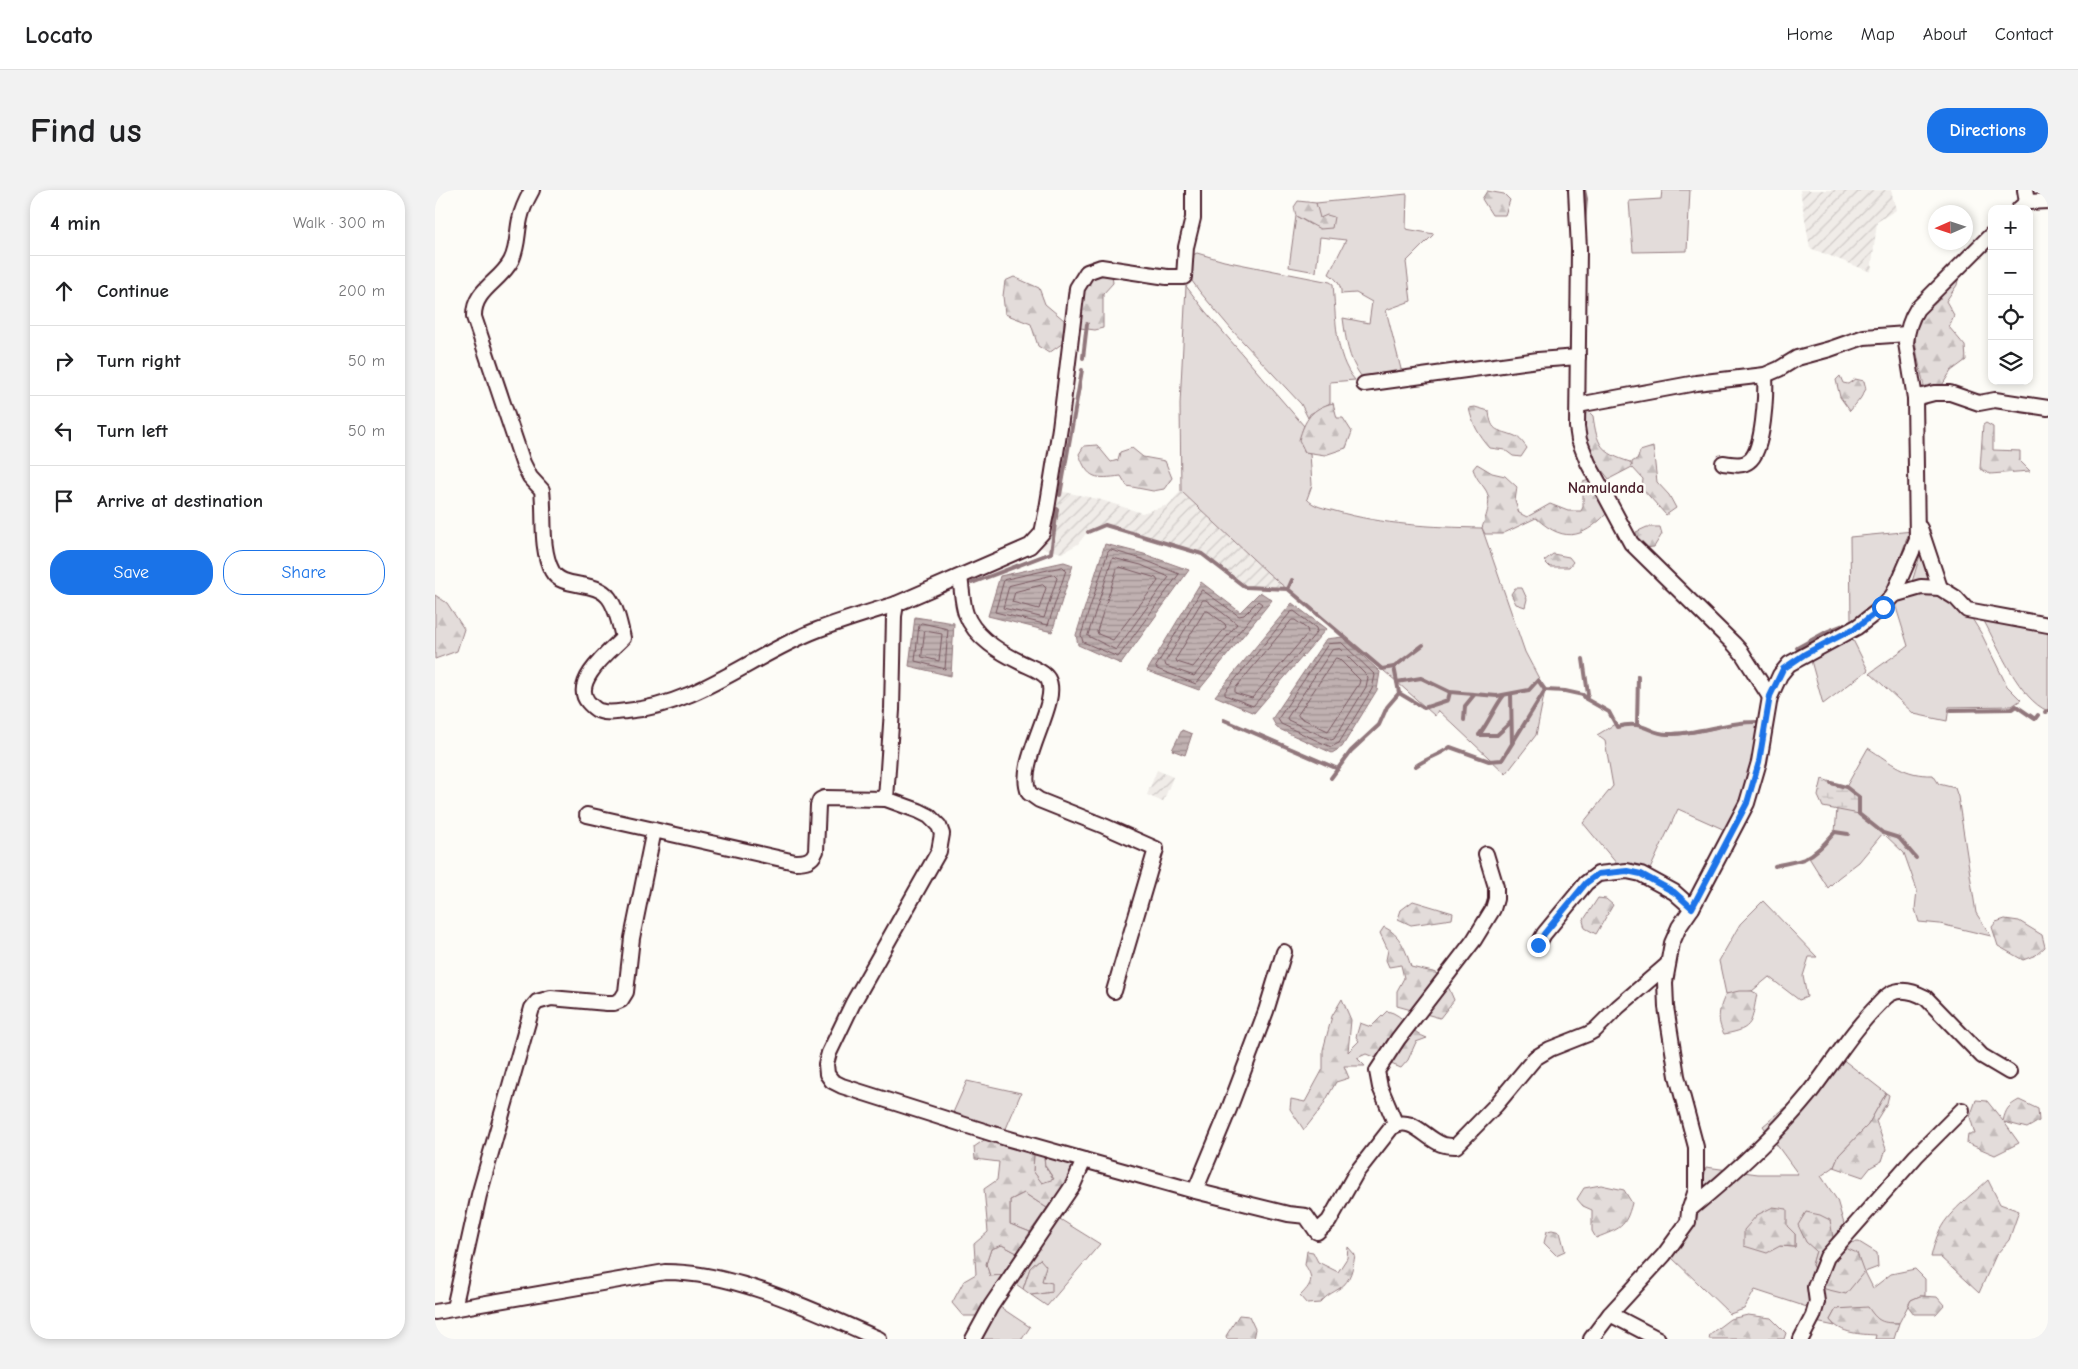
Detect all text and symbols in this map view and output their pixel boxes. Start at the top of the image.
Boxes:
text: Locato [25,21,93,49]
text: Home [1786,24,1833,45]
text: Map [1861,24,1895,45]
text: About [1923,24,1967,45]
text: Contact [1995,24,2053,45]
button: Directions [1927,108,2048,153]
text: Find us [30,110,142,151]
north arrow [1928,205,1973,250]
map controls [1988,205,2033,385]
button: + [1988,205,2033,250]
text: 4 min [50,211,101,235]
text: Walk · 300 m [293,214,385,232]
button: − [1988,250,2033,295]
icon: ahead [50,277,78,305]
text: Continue [97,280,169,302]
text: 200 m [339,282,385,300]
button: locate [1988,295,2033,340]
button: layers [1988,340,2033,385]
icon: right [50,347,78,375]
text: Turn right [97,350,181,372]
text: 50 m [348,352,385,370]
icon: left [50,417,78,445]
text: Turn left [97,420,168,442]
text: 50 m [348,422,385,440]
district label: Namulanda [1568,479,1644,497]
icon: arrive [50,487,78,515]
text: Arrive at destination [97,490,263,512]
button: Save [50,550,213,595]
button: Share [223,550,385,595]
route start [1872,596,1895,619]
route end [1527,934,1550,957]

